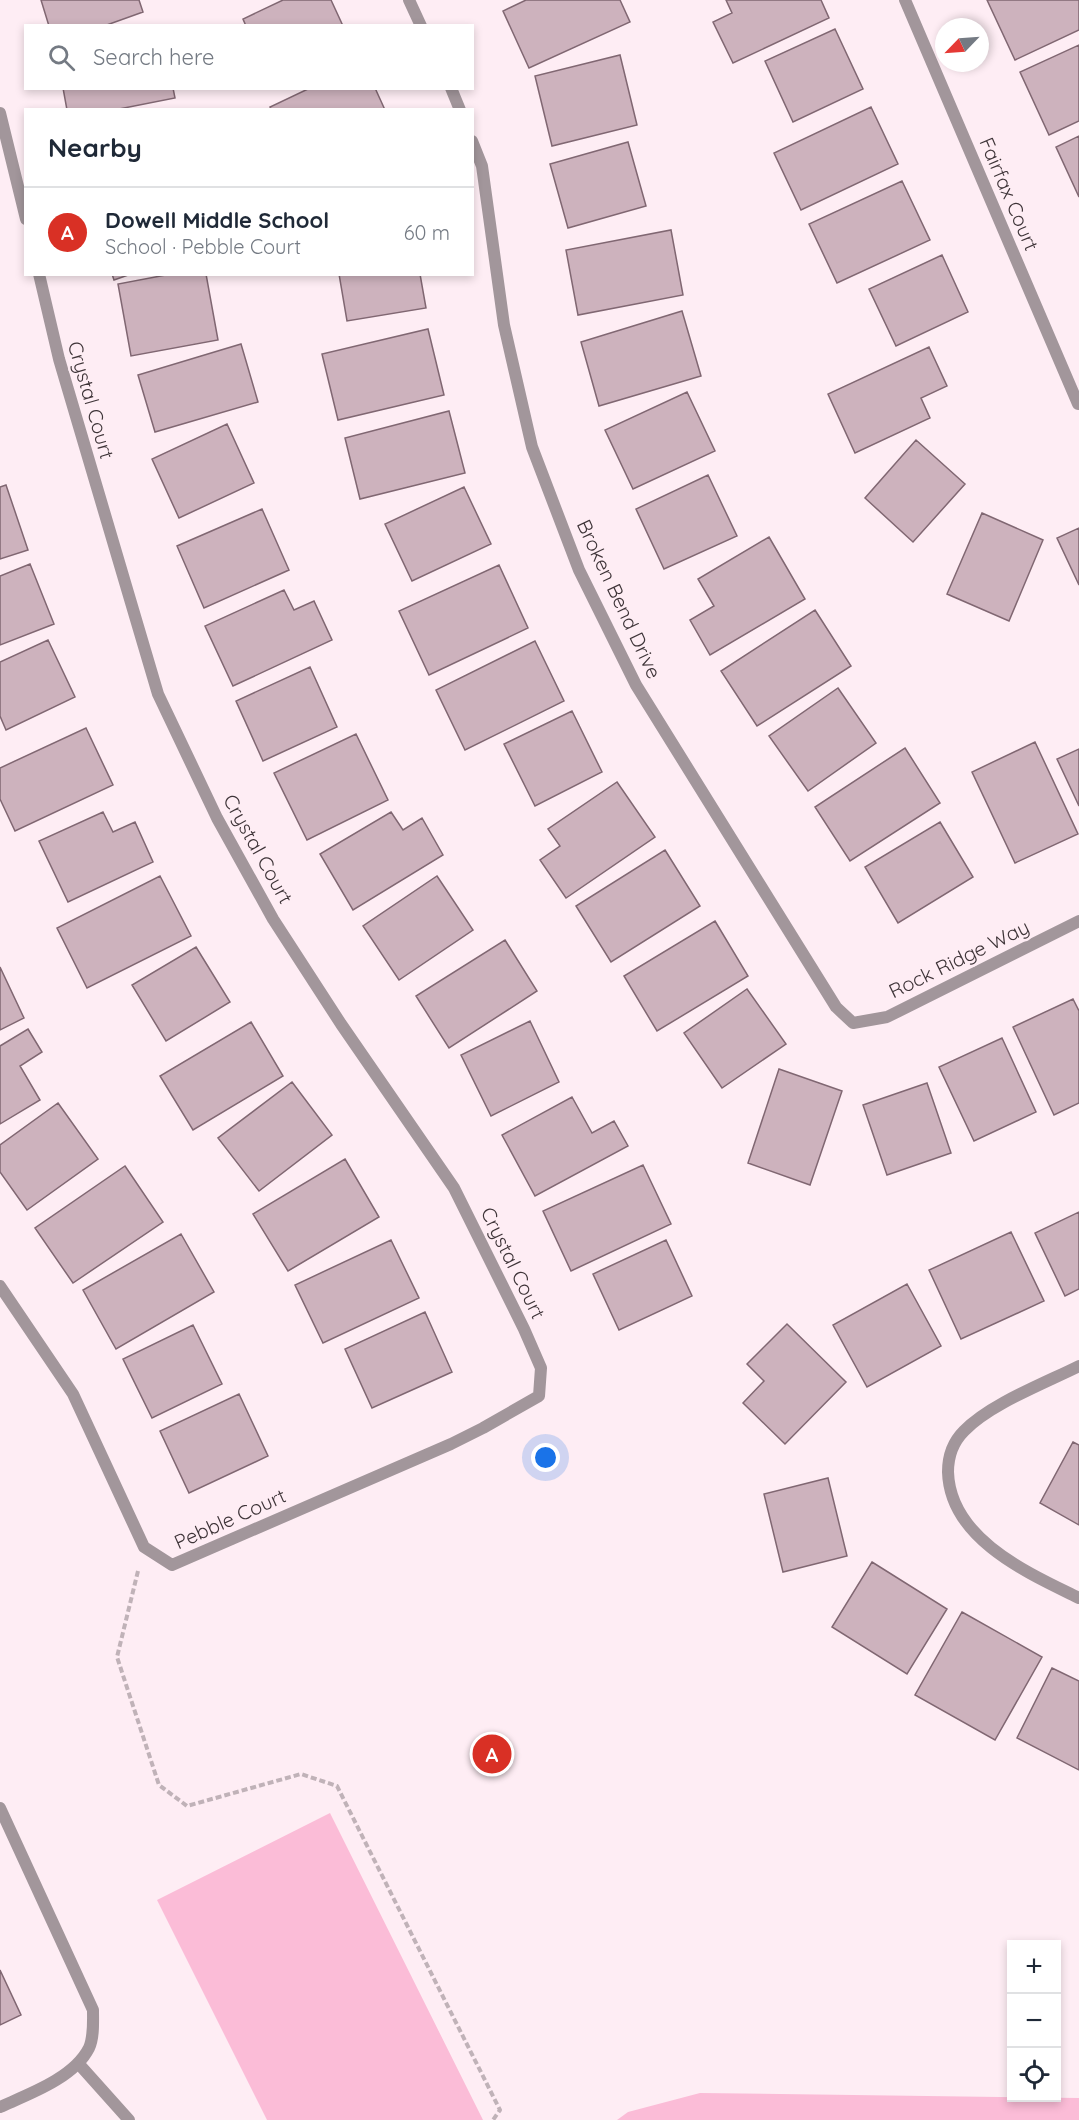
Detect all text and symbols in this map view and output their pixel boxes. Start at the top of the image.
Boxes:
north arrow [935,18,989,72]
search box [24,24,474,90]
icon: search [45,41,78,74]
text: Search here [93,43,214,71]
text: Nearby [48,131,142,164]
street label: Fairfax Court [974,133,1045,254]
text: Dowell Middle School [105,206,329,234]
text: A [61,220,74,245]
text: 60 m [404,220,450,245]
text: School · Pebble Court [105,234,301,259]
street label: Crystal Court [63,338,120,462]
street label: Broken Bend Drive [572,515,667,682]
street label: Crystal Court [218,790,299,908]
street label: Rock Ridge Way [884,914,1033,1003]
street label: Crystal Court [476,1203,551,1323]
your location [531,1443,560,1472]
street label: Pebble Court [170,1483,290,1554]
pin: A [472,1732,512,1776]
map controls [1007,1940,1061,2102]
button: + [1007,1940,1061,1994]
button: − [1007,1994,1061,2048]
button: locate [1007,2048,1061,2102]

